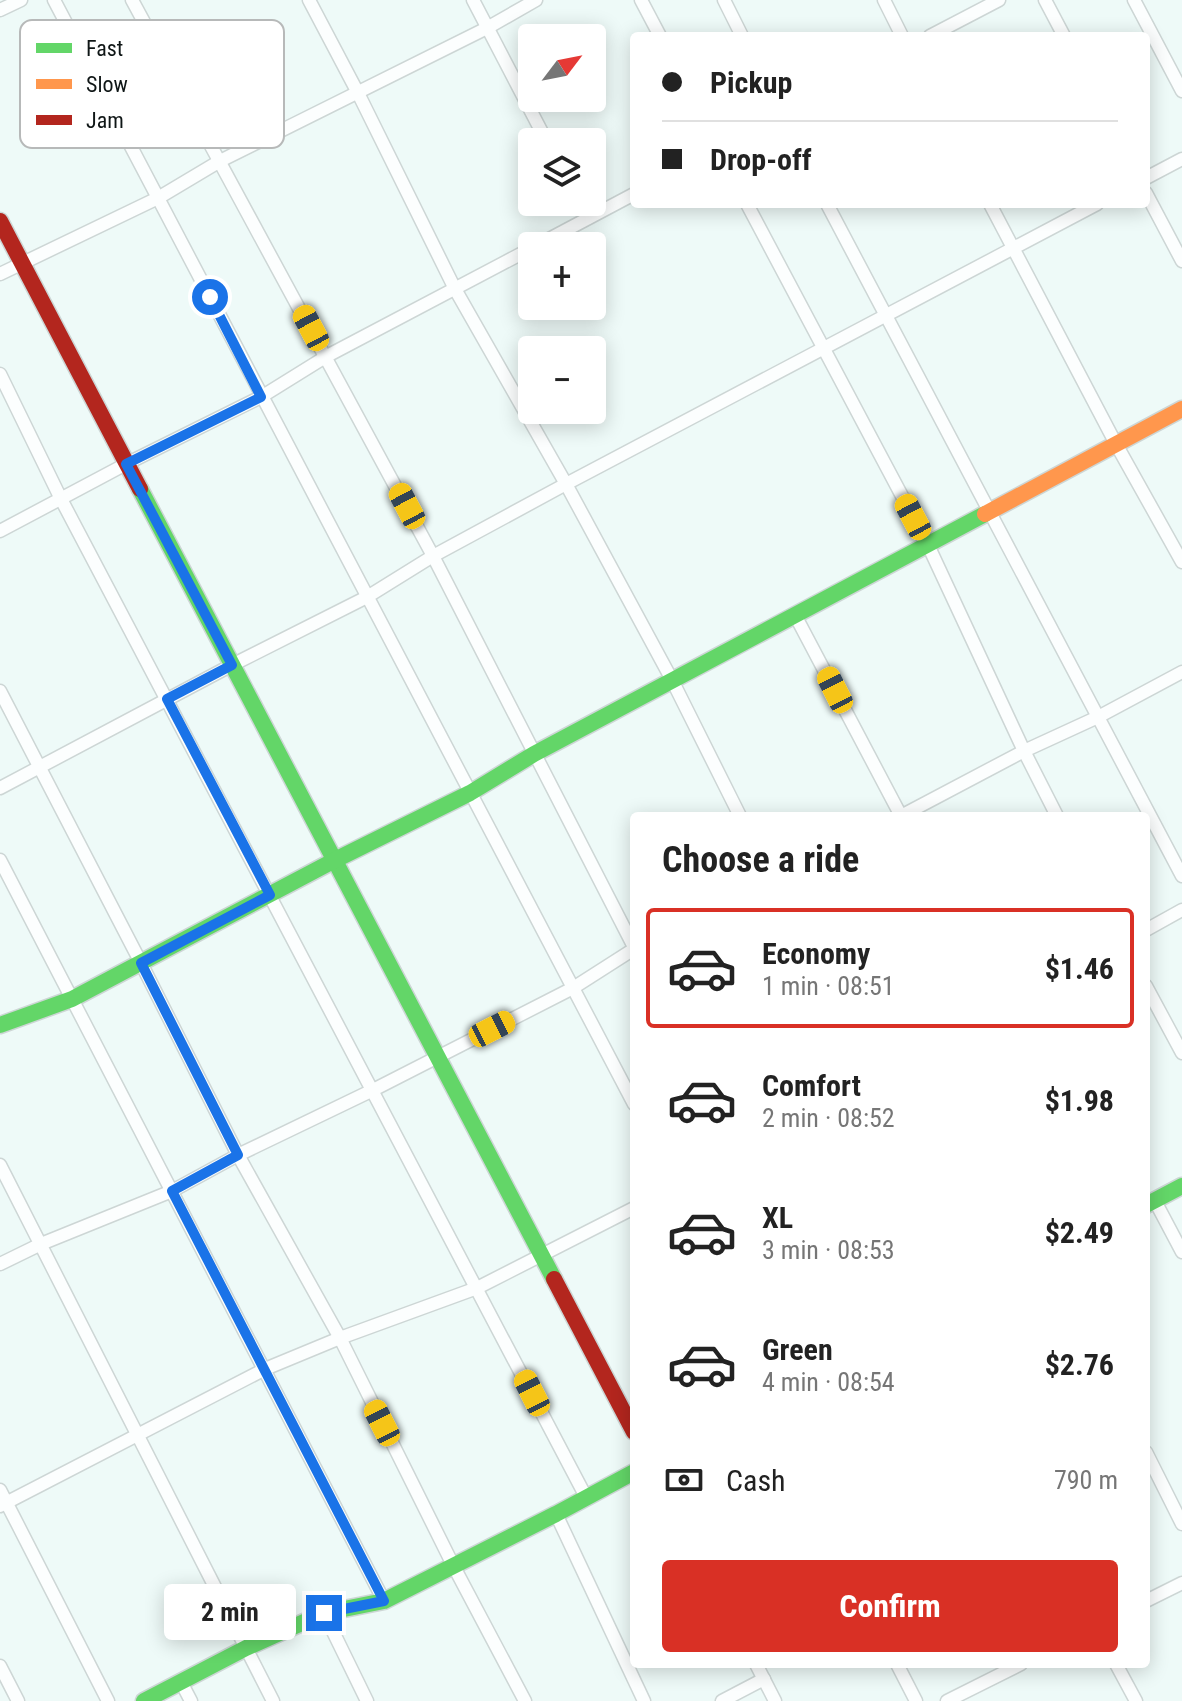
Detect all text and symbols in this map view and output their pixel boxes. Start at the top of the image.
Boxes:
legend [20,20,284,148]
north arrow [518,24,606,112]
map controls [518,24,606,424]
text: Fast [86,36,123,61]
text: Pickup [710,65,792,100]
text: Slow [86,72,128,97]
text: Jam [86,108,124,133]
button: layers [518,128,606,216]
text: Drop-off [710,142,812,177]
button: + [518,232,606,320]
route start [192,279,228,315]
car [289,301,333,355]
button: − [518,336,606,424]
car [385,479,429,533]
car [891,490,935,544]
car [813,663,857,717]
text: Choose a ride [662,839,859,881]
icon: car [666,932,738,1004]
text: Economy [762,936,870,971]
text: $1.46 [1045,951,1114,986]
text: 1 min · 08:51 [762,971,895,1001]
car [465,1007,519,1051]
icon: car [666,1064,738,1136]
text: Comfort [762,1068,861,1103]
text: $1.98 [1045,1083,1114,1118]
text: 2 min · 08:52 [762,1103,895,1133]
icon: car [666,1196,738,1268]
text: XL [762,1200,793,1235]
text: $2.49 [1045,1215,1114,1250]
text: 3 min · 08:53 [762,1235,895,1265]
icon: car [666,1328,738,1400]
text: Green [762,1332,833,1367]
text: $2.76 [1045,1347,1114,1382]
car [510,1366,554,1420]
text: 4 min · 08:54 [762,1367,895,1397]
car [360,1396,404,1450]
icon: cash [662,1458,706,1502]
text: Cash [726,1463,786,1498]
text: 790 m [1054,1465,1118,1495]
button: Confirm [662,1560,1118,1652]
callout: 2 min [164,1585,296,1641]
route end [306,1595,342,1631]
text: 2 min [201,1597,259,1627]

